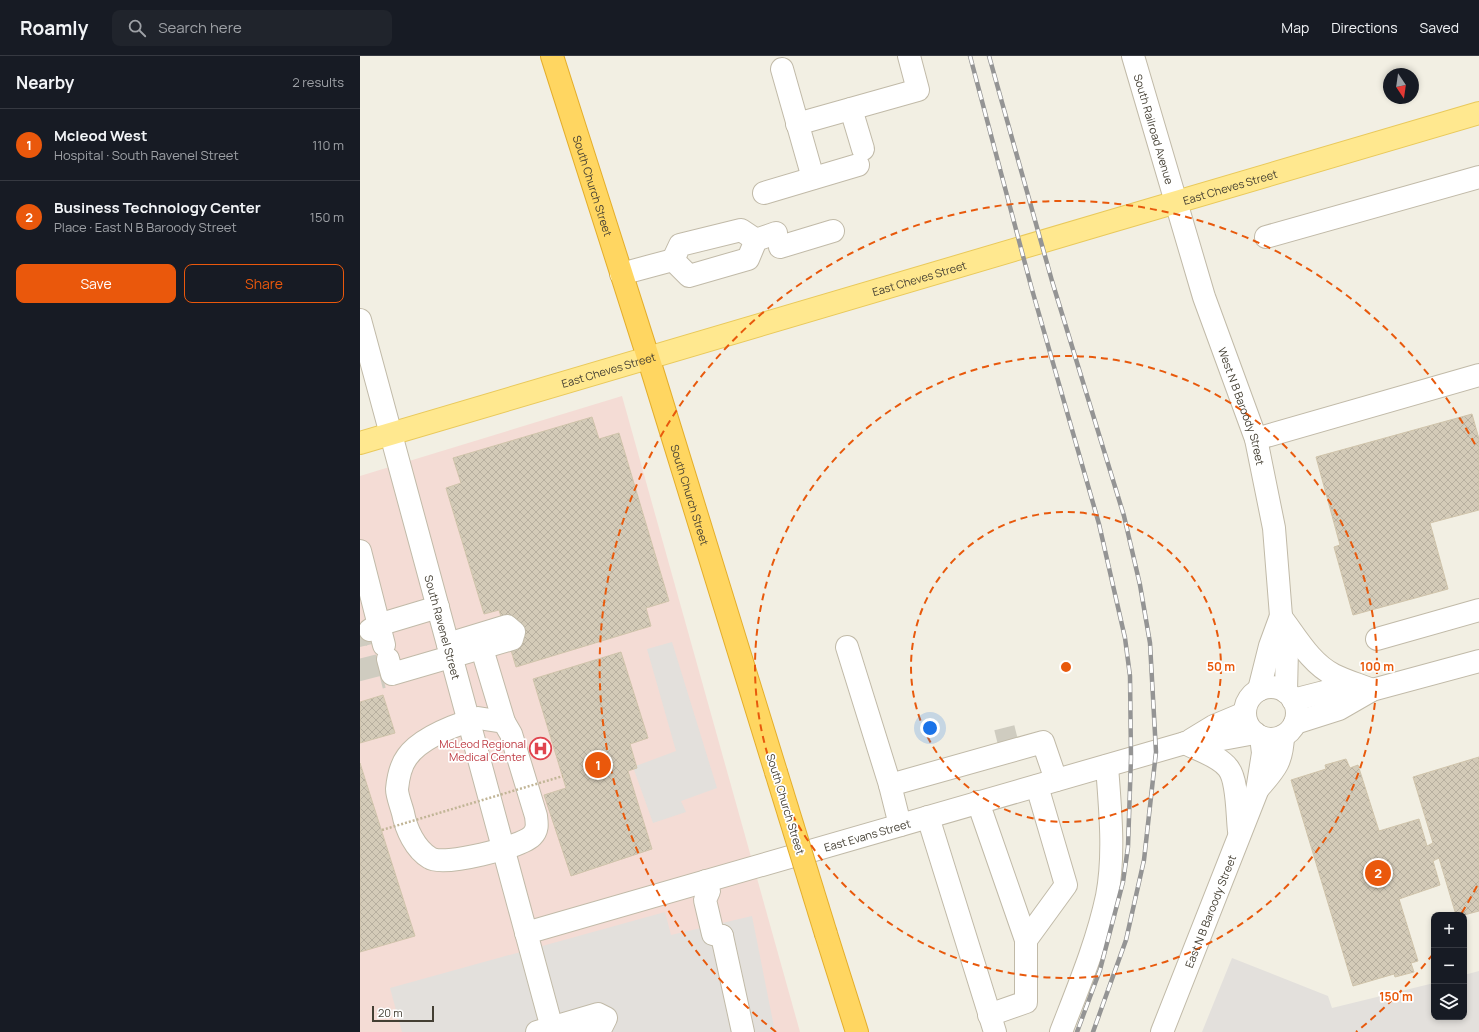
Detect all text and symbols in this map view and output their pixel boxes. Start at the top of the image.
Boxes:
search box [112,10,392,46]
text: Roamly [20,15,88,41]
icon: search [126,17,148,39]
text: Search here [158,17,242,38]
text: Map [1281,18,1309,37]
text: Directions [1331,18,1398,37]
text: Saved [1420,18,1459,37]
north arrow [1383,68,1419,104]
text: Nearby [16,71,74,94]
street label: South Railroad Avenue [1131,72,1178,186]
text: 2 results [292,73,344,91]
text: Mcleod West [54,125,147,146]
street label: South Church Street [570,133,616,238]
text: 1 [26,136,32,154]
text: 110 m [312,136,344,154]
text: Hospital · South Ravenel Street [54,146,239,164]
street label: East Cheves Street [1181,165,1279,207]
text: Business Technology Center [54,197,261,218]
text: 2 [25,208,33,226]
text: 150 m [310,208,344,226]
text: Place · East N B Baroody Street [54,218,237,236]
street label: East Cheves Street [870,257,968,299]
button: Save [16,264,176,303]
button: Share [184,264,344,303]
street label: West N B Baroody Street [1215,345,1269,466]
street label: East Cheves Street [559,348,657,390]
street label: South Church Street [668,442,713,547]
street label: South Ravenel Street [422,573,465,681]
text: 50 m [1207,658,1235,675]
text: 100 m [1360,658,1394,675]
centre of rings [1059,660,1073,674]
your location [920,718,940,738]
place label: McLeod Regional Medical Center [439,736,526,764]
hospital icon: McLeod Regional Medical Center [528,736,554,762]
pin: 1 [585,750,611,780]
street label: South Church Street [763,752,809,856]
street label: East Evans Street [822,815,912,854]
street label: East N B Baroody Street [1181,852,1239,970]
pin: 2 [1365,858,1391,888]
map controls [1431,912,1467,1020]
button: + [1431,912,1467,948]
button: − [1431,948,1467,984]
button: layers [1431,984,1467,1020]
text: 150 m [1379,988,1413,1005]
scale bar [372,1004,434,1023]
text: 20 m [378,1005,403,1020]

